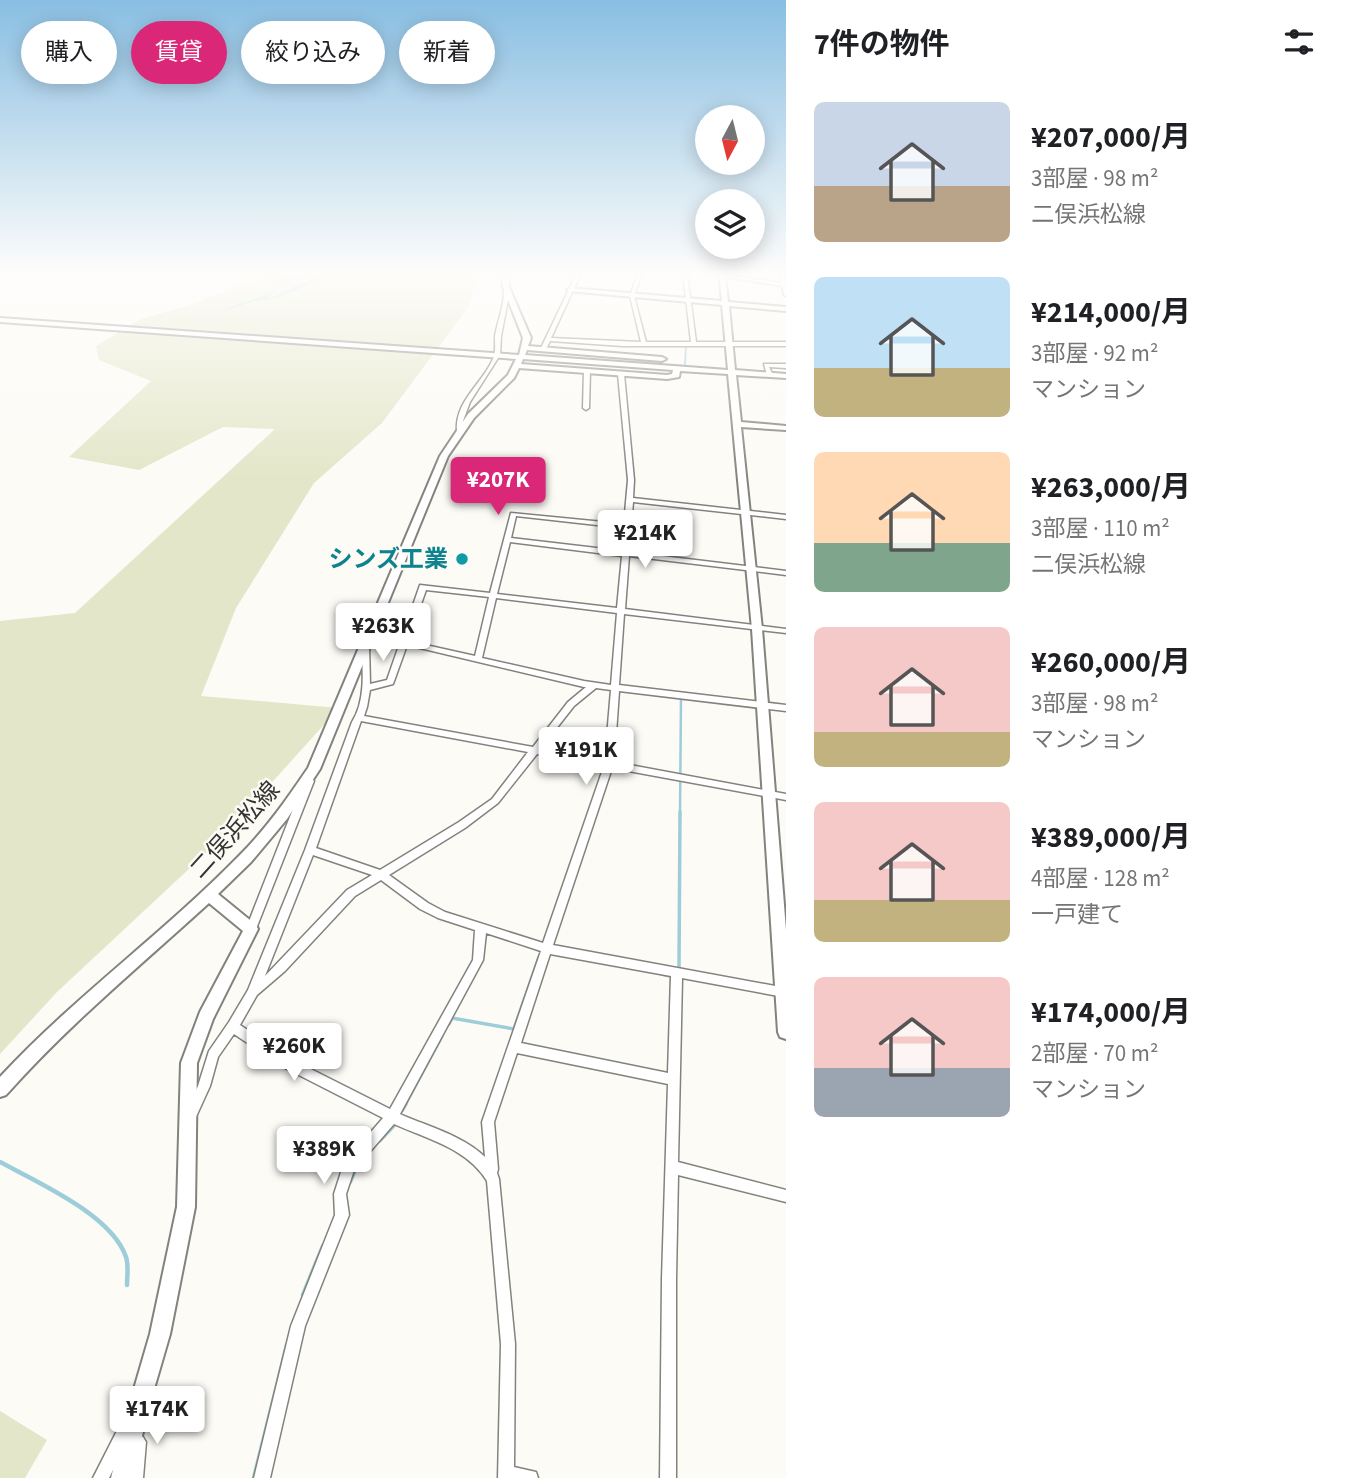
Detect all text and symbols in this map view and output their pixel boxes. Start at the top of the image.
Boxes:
chip: 購入 [21,21,117,84]
chip: 賃貸 [131,21,227,84]
chip: 絞り込み [241,21,385,84]
chip: 新着 [399,21,495,84]
text: 7件の物件 [814,23,950,66]
icon: filters [1280,23,1318,61]
north arrow [695,105,765,175]
map controls [695,105,765,259]
text: ¥207,000/月 [1031,116,1191,159]
icon: home [870,130,954,214]
text: 3部屋 · 98 m² [1031,162,1158,195]
button: layers [695,189,765,259]
text: 二俣浜松線 [1031,198,1146,231]
text: ¥214,000/月 [1031,291,1191,334]
icon: home [870,305,954,389]
text: 3部屋 · 92 m² [1031,337,1158,370]
text: マンション [1031,373,1146,406]
pin: ¥207K [449,458,547,517]
text: ¥207K [467,463,529,496]
text: ¥263,000/月 [1031,466,1191,509]
icon: home [870,480,954,564]
pin: ¥214K [596,510,694,570]
text: 3部屋 · 110 m² [1031,512,1170,545]
text: ¥214K [614,516,676,549]
place label: シンズ工業 [328,542,448,577]
text: 二俣浜松線 [1031,548,1146,581]
marker: シンズ工業 [454,551,470,567]
pin: ¥263K [334,604,432,663]
text: ¥263K [352,609,414,642]
text: ¥260,000/月 [1031,641,1191,684]
icon: home [870,655,954,739]
text: 3部屋 · 98 m² [1031,687,1158,720]
text: マンション [1031,723,1146,756]
pin: ¥191K [537,728,635,787]
text: ¥191K [555,733,617,766]
street label: 二俣浜松線 [182,774,288,886]
text: ¥389,000/月 [1031,816,1191,859]
icon: home [870,830,954,914]
text: 4部屋 · 128 m² [1031,862,1170,895]
text: 一戸建て [1031,898,1123,931]
text: ¥174,000/月 [1031,991,1191,1034]
icon: home [870,1005,954,1089]
pin: ¥260K [245,1024,343,1083]
text: ¥260K [263,1029,325,1062]
text: 2部屋 · 70 m² [1031,1037,1158,1070]
text: マンション [1031,1073,1146,1106]
pin: ¥389K [275,1126,373,1186]
text: ¥389K [293,1132,355,1165]
pin: ¥174K [108,1386,206,1446]
text: ¥174K [126,1392,188,1425]

